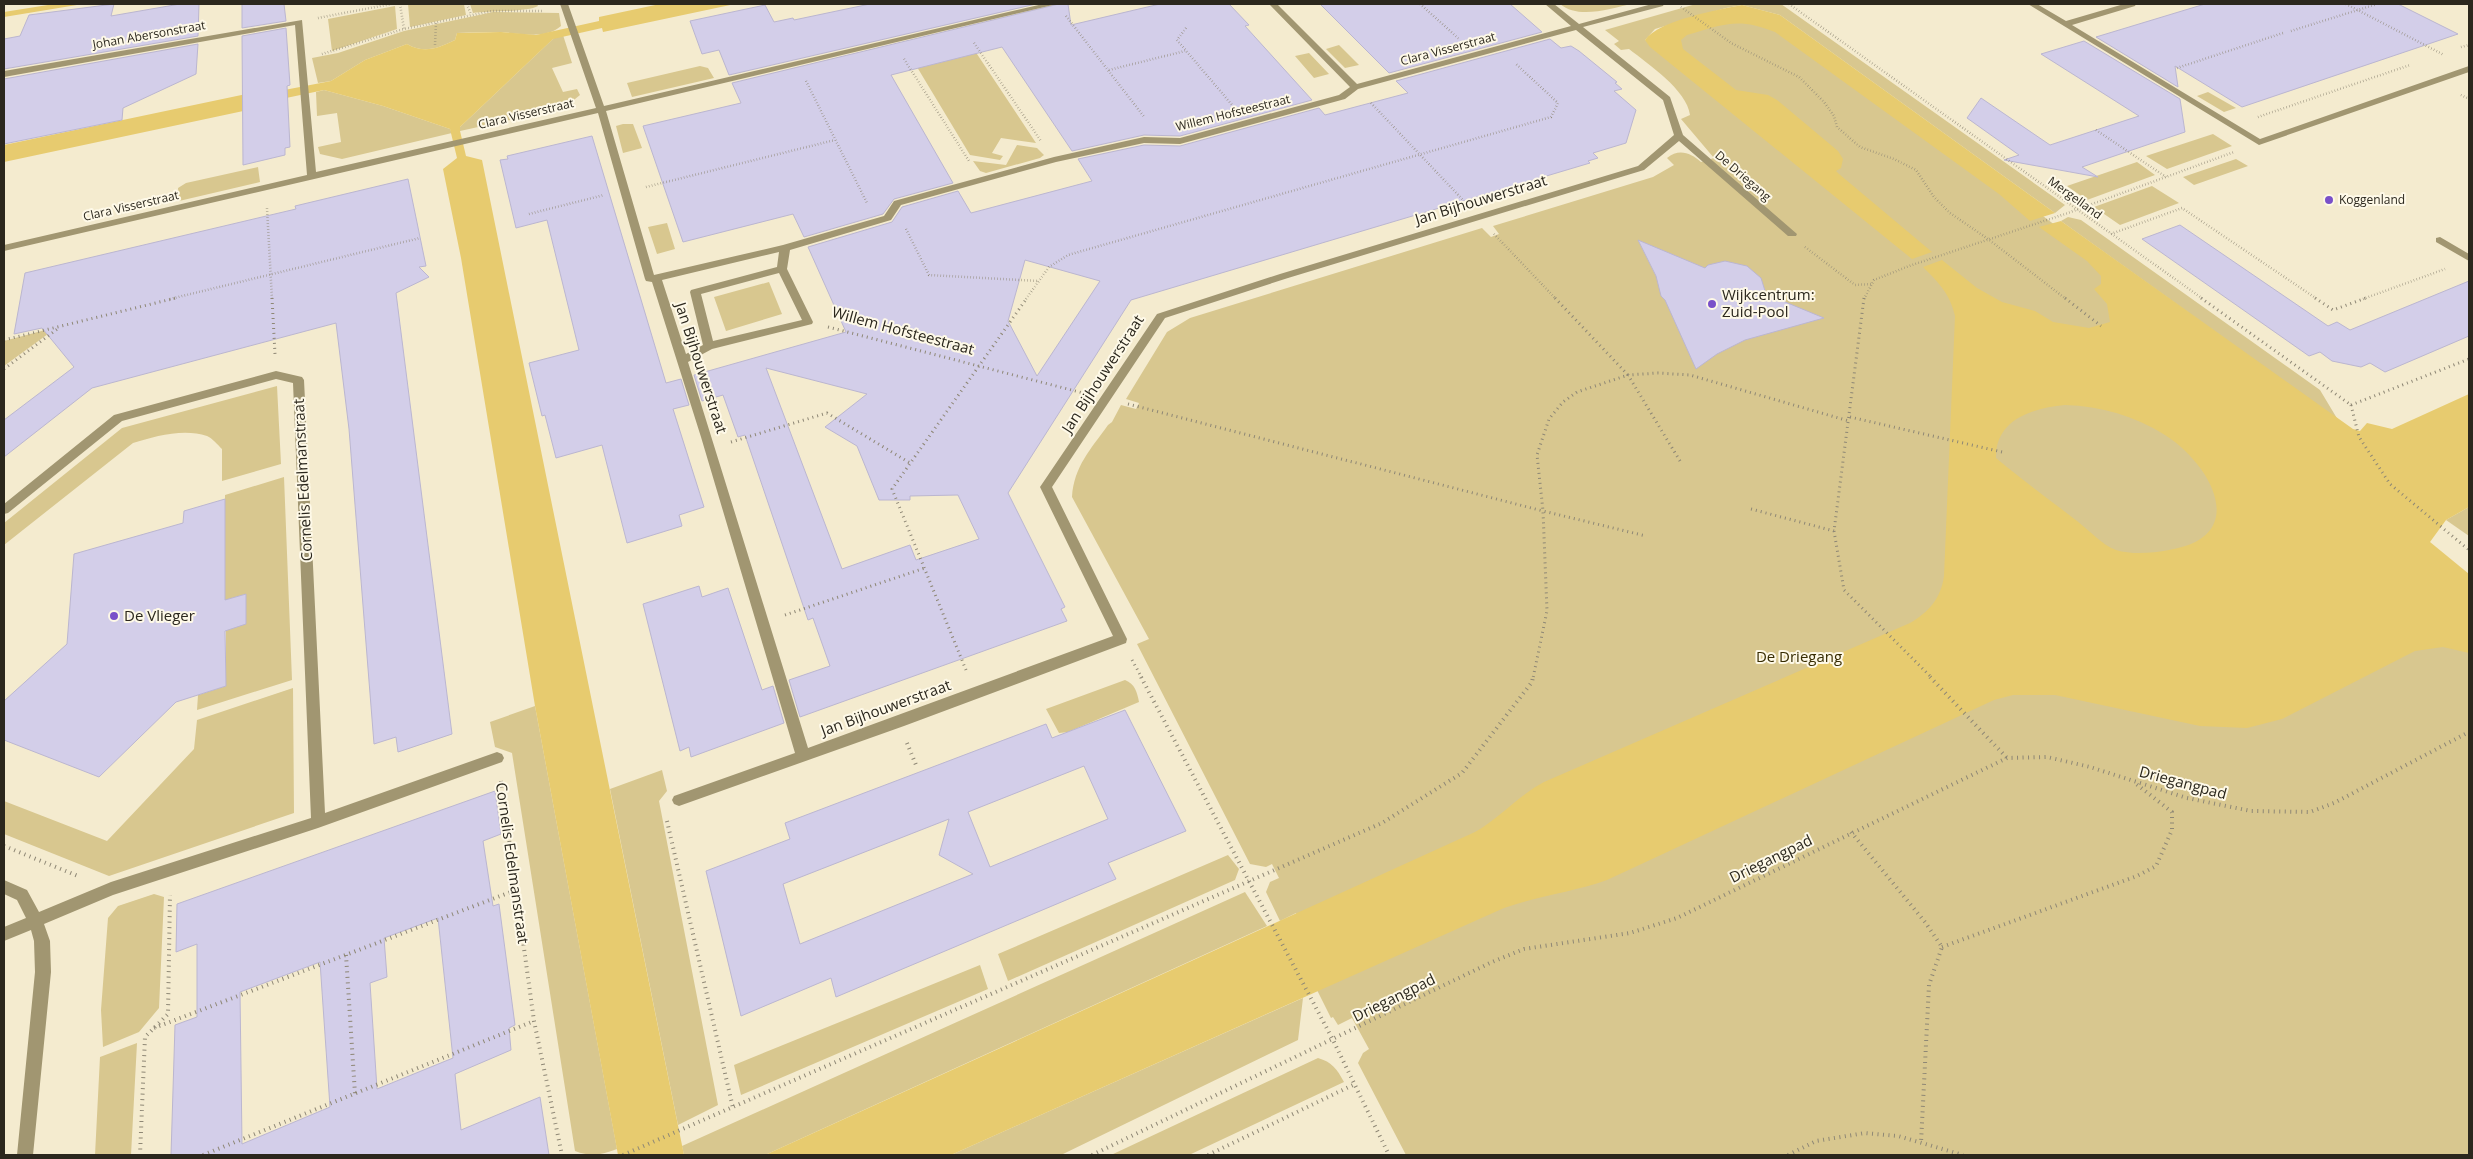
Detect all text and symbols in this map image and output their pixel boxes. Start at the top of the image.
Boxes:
street label: Johan Abersonstraat [90,16,207,53]
street label: Clara Visserstraat [1398,28,1497,69]
street label: Willem Hofsteestraat [1174,90,1292,135]
street label: Clara Visserstraat [476,94,575,133]
street label: De Driegang [1712,147,1775,205]
street label: Jan Bijhouwerstraat [1410,169,1549,229]
street label: Mergelland [2045,172,2106,223]
street label: Clara Visserstraat [81,186,180,225]
place label: Koggenland [2339,191,2405,208]
marker: Koggenland [2323,194,2335,206]
place label: Wijkcentrum: Zuid-Pool [1722,284,1815,321]
street label: Jan Bijhouwerstraat [671,298,733,436]
marker: Wijkcentrum: Zuid-Pool [1706,298,1718,310]
street label: Willem Hofsteestraat [830,301,977,359]
street label: Jan Bijhouwerstraat [1055,311,1148,438]
street label: Cornelis Edelmanstraat [288,398,316,562]
place label: De Vlieger [124,605,195,625]
marker: De Vlieger [108,610,120,622]
park label: De Driegang [1756,646,1842,666]
street label: Jan Bijhouwerstraat [816,674,953,741]
street label: Driegangpad [2137,761,2229,803]
street label: Cornelis Edelmanstraat [492,781,534,945]
street label: Driegangpad [1726,829,1815,887]
street label: Driegangpad [1349,968,1438,1026]

